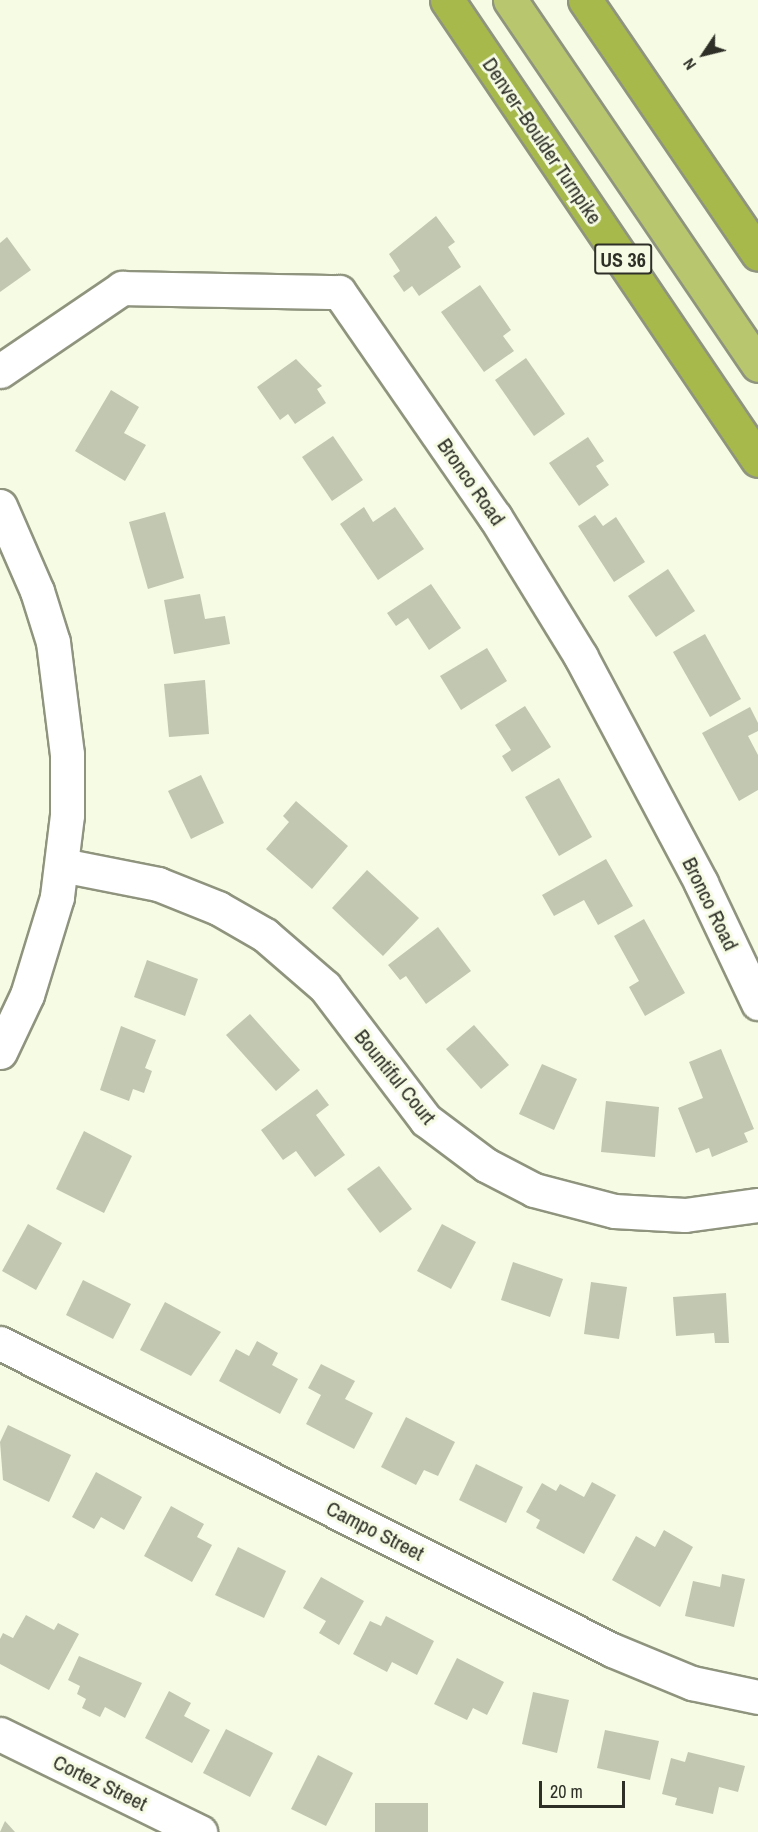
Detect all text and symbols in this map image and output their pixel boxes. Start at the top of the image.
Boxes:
north arrow [674,24,734,84]
street label: Denver–Boulder Turnpike [477,53,607,229]
text: N [678,54,701,75]
road number: US 36 [593,242,653,276]
street label: Bronco Road [432,434,510,530]
street label: Bronco Road [677,853,743,955]
street label: Bountiful Court [349,1024,441,1130]
street label: Campo Street [322,1496,428,1566]
street label: Cortez Street [49,1749,151,1817]
scale bar [542,1769,628,1807]
text: 20 m [550,1779,583,1804]

